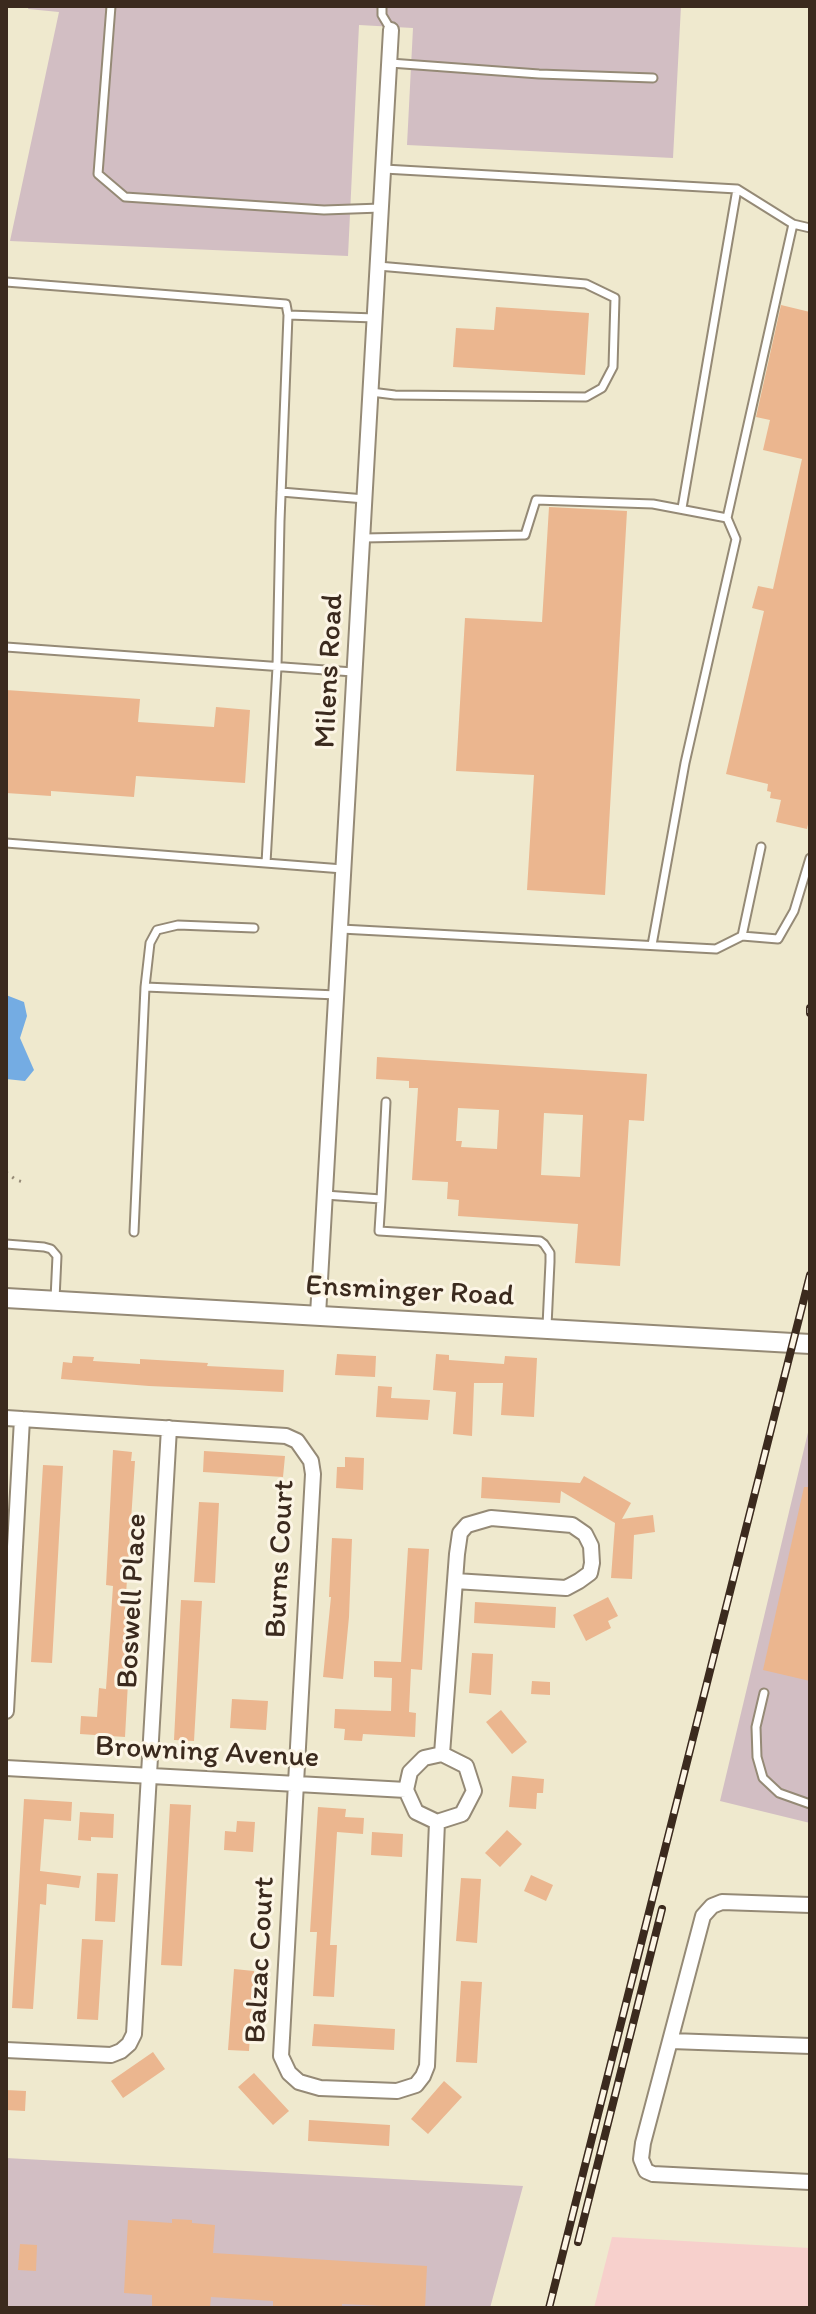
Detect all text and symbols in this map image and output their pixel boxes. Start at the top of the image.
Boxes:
street label: Milens Road [308,593,352,749]
street label: Ensminger Road [305,1269,515,1315]
street label: Burns Court [259,1479,303,1639]
street label: Boswell Place [110,1512,156,1690]
street label: Browning Avenue [94,1729,320,1777]
street label: Balzac Court [239,1876,283,2044]

